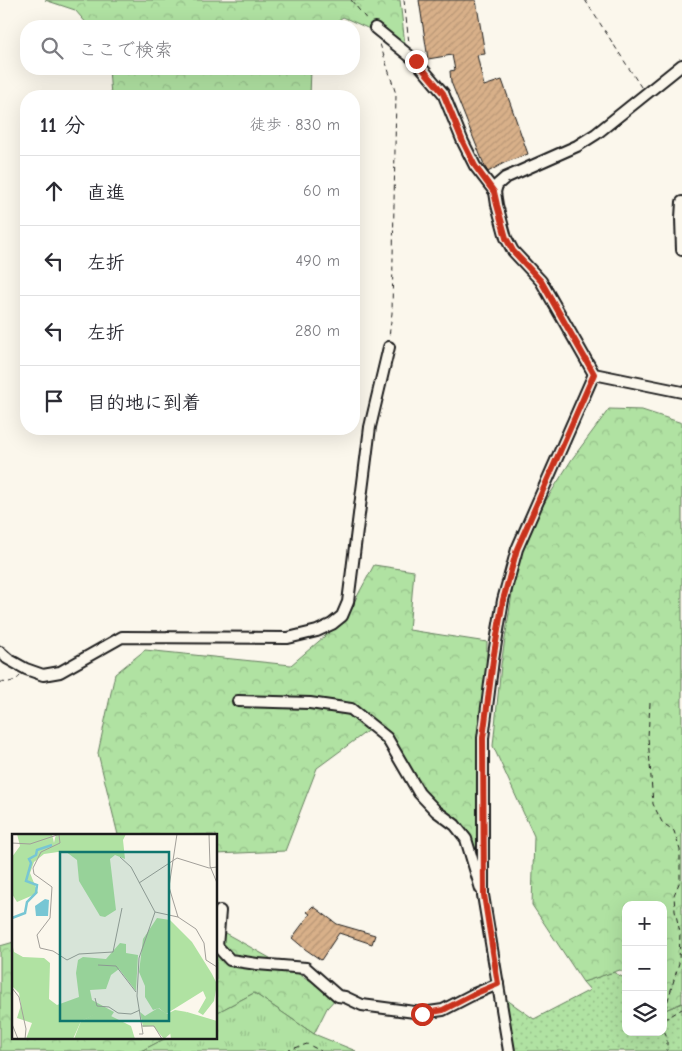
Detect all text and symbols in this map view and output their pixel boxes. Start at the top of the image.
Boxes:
search box [20,20,360,75]
icon: search [38,34,66,62]
text: ここで検索 [78,39,173,61]
route end [405,50,428,73]
text: 11 分 [40,113,85,137]
text: 徒歩 · 830 m [250,116,340,134]
icon: ahead [40,177,68,205]
text: 直進 [87,182,125,204]
text: 60 m [303,182,340,200]
icon: left [40,247,68,275]
text: 左折 [87,252,125,274]
text: 490 m [295,252,340,270]
icon: left [40,317,68,345]
text: 左折 [87,322,125,344]
text: 280 m [295,322,340,340]
icon: arrive [40,387,68,415]
text: 目的地に到着 [87,392,201,414]
inset map [12,834,218,1038]
map controls [622,901,667,1036]
button: + [622,901,667,946]
button: − [622,946,667,991]
button: layers [622,991,667,1036]
route start [411,1003,434,1026]

